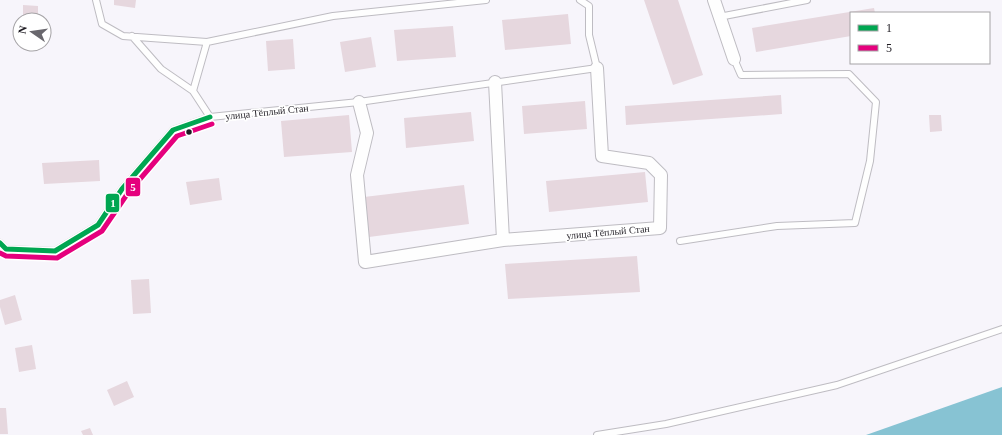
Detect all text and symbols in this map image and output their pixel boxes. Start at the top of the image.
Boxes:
north arrow [12,12,52,52]
legend [850,12,990,64]
text: 1 [886,21,892,35]
text: N [16,24,29,35]
text: 5 [886,41,892,55]
street label: улица Тёплый Стан [225,102,310,122]
unlabelled marker [184,127,194,137]
line badge: 5 [125,177,141,197]
text: 5 [130,181,136,193]
line badge: 1 [105,193,120,213]
text: 1 [110,197,116,209]
street label: улица Тёплый Стан [566,223,651,241]

